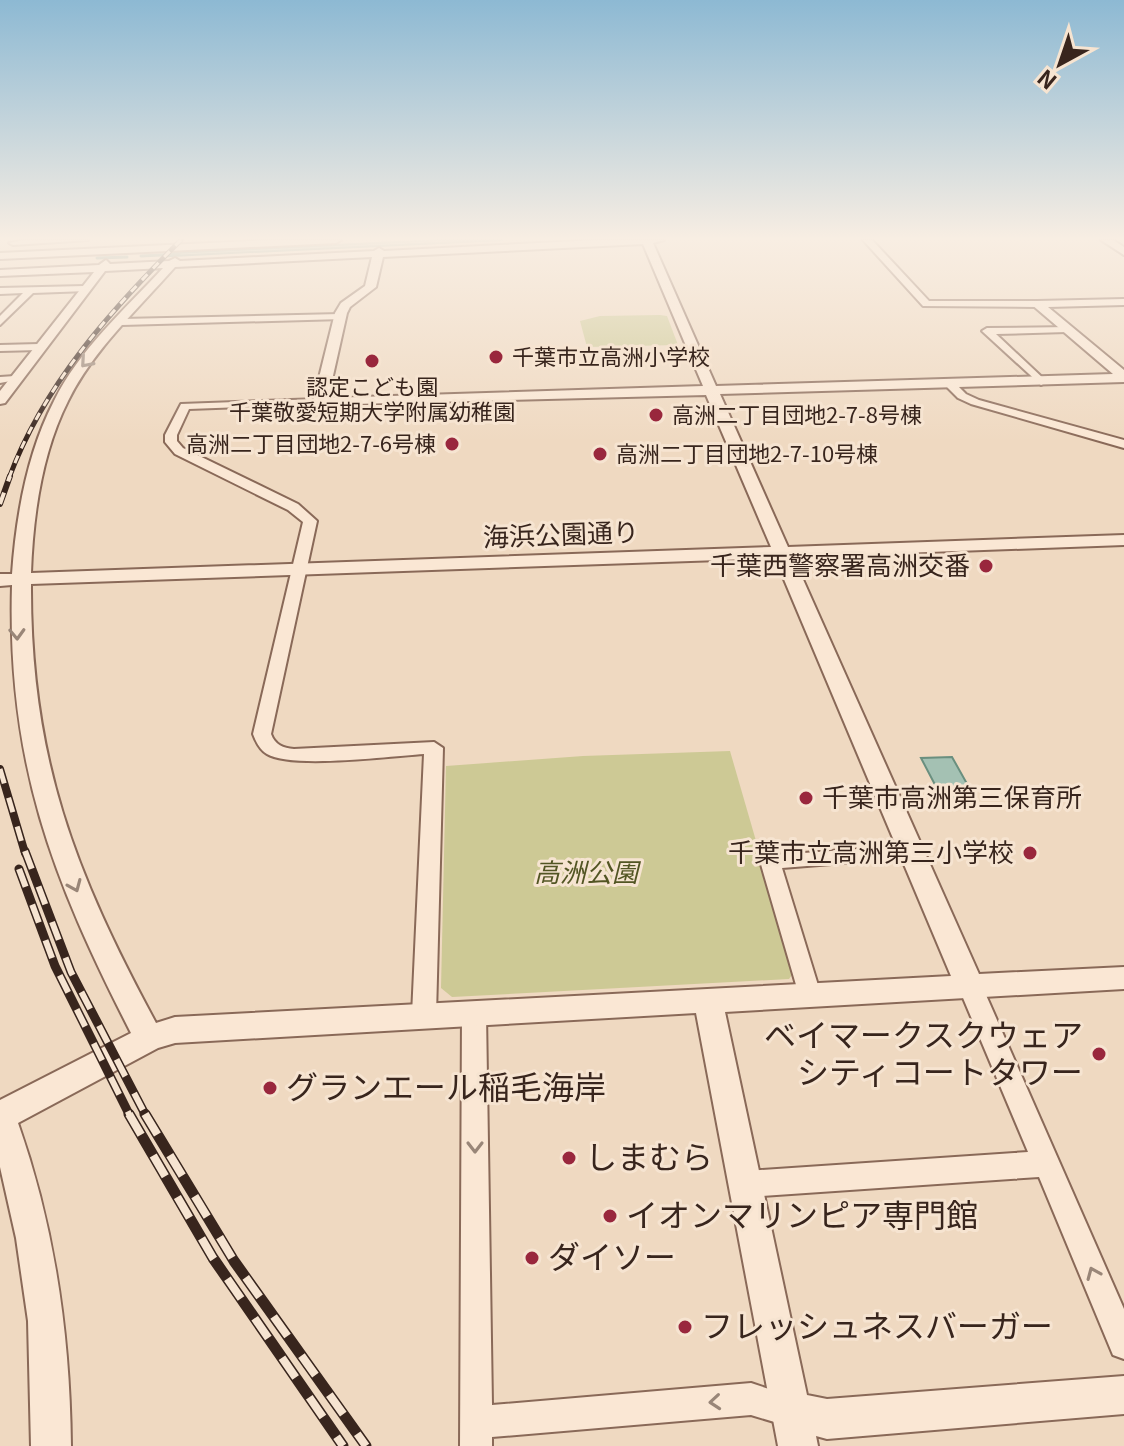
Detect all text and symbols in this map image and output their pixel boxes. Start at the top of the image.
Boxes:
north arrow [1020,24,1100,104]
text: N [1029,63,1062,98]
place label: 千葉市立高洲小学校 [512,339,710,371]
marker: 千葉市立高洲小学校 [487,348,505,366]
one-way arrow [82,352,96,367]
marker: 認定こども園 千葉敬愛短期大学附属幼稚園 [363,352,381,370]
place label: 認定こども園 千葉敬愛短期大学附属幼稚園 [229,369,515,426]
place label: 高洲二丁目団地2-7-8号棟 [672,397,922,429]
marker: 高洲二丁目団地2-7-8号棟 [647,406,665,424]
place label: 高洲二丁目団地2-7-6号棟 [186,426,436,458]
marker: 高洲二丁目団地2-7-6号棟 [443,435,461,453]
place label: 高洲二丁目団地2-7-10号棟 [616,436,878,468]
marker: 高洲二丁目団地2-7-10号棟 [591,445,609,463]
street label: 海浜公園通り [482,511,640,554]
place label: 千葉西警察署高洲交番 [710,545,970,582]
marker: 千葉西警察署高洲交番 [977,557,995,575]
one-way arrow [9,628,26,641]
place label: 千葉市高洲第三保育所 [822,777,1082,814]
marker: 千葉市高洲第三保育所 [797,789,815,807]
place label: 千葉市立高洲第三小学校 [728,832,1014,869]
marker: 千葉市立高洲第三小学校 [1021,844,1039,862]
park label: 高洲公園 [534,852,642,889]
one-way arrow [65,878,81,892]
place label: ベイマークスクウェア シティコートタワー [764,1010,1083,1093]
marker: ベイマークスクウェア シティコートタワー [1090,1045,1108,1063]
place label: グランエール稲毛海岸 [286,1062,606,1108]
marker: グランエール稲毛海岸 [261,1079,279,1097]
place label: しまむら [585,1132,713,1178]
one-way arrow [466,1141,484,1154]
marker: しまむら [560,1149,578,1167]
place label: イオンマリンピア専門館 [626,1190,978,1236]
marker: イオンマリンピア専門館 [601,1207,619,1225]
place label: ダイソー [548,1232,676,1278]
marker: ダイソー [523,1249,541,1267]
one-way arrow [1087,1267,1103,1281]
place label: フレッシュネスバーガー [701,1301,1053,1347]
marker: フレッシュネスバーガー [676,1318,694,1336]
one-way arrow [708,1393,721,1410]

